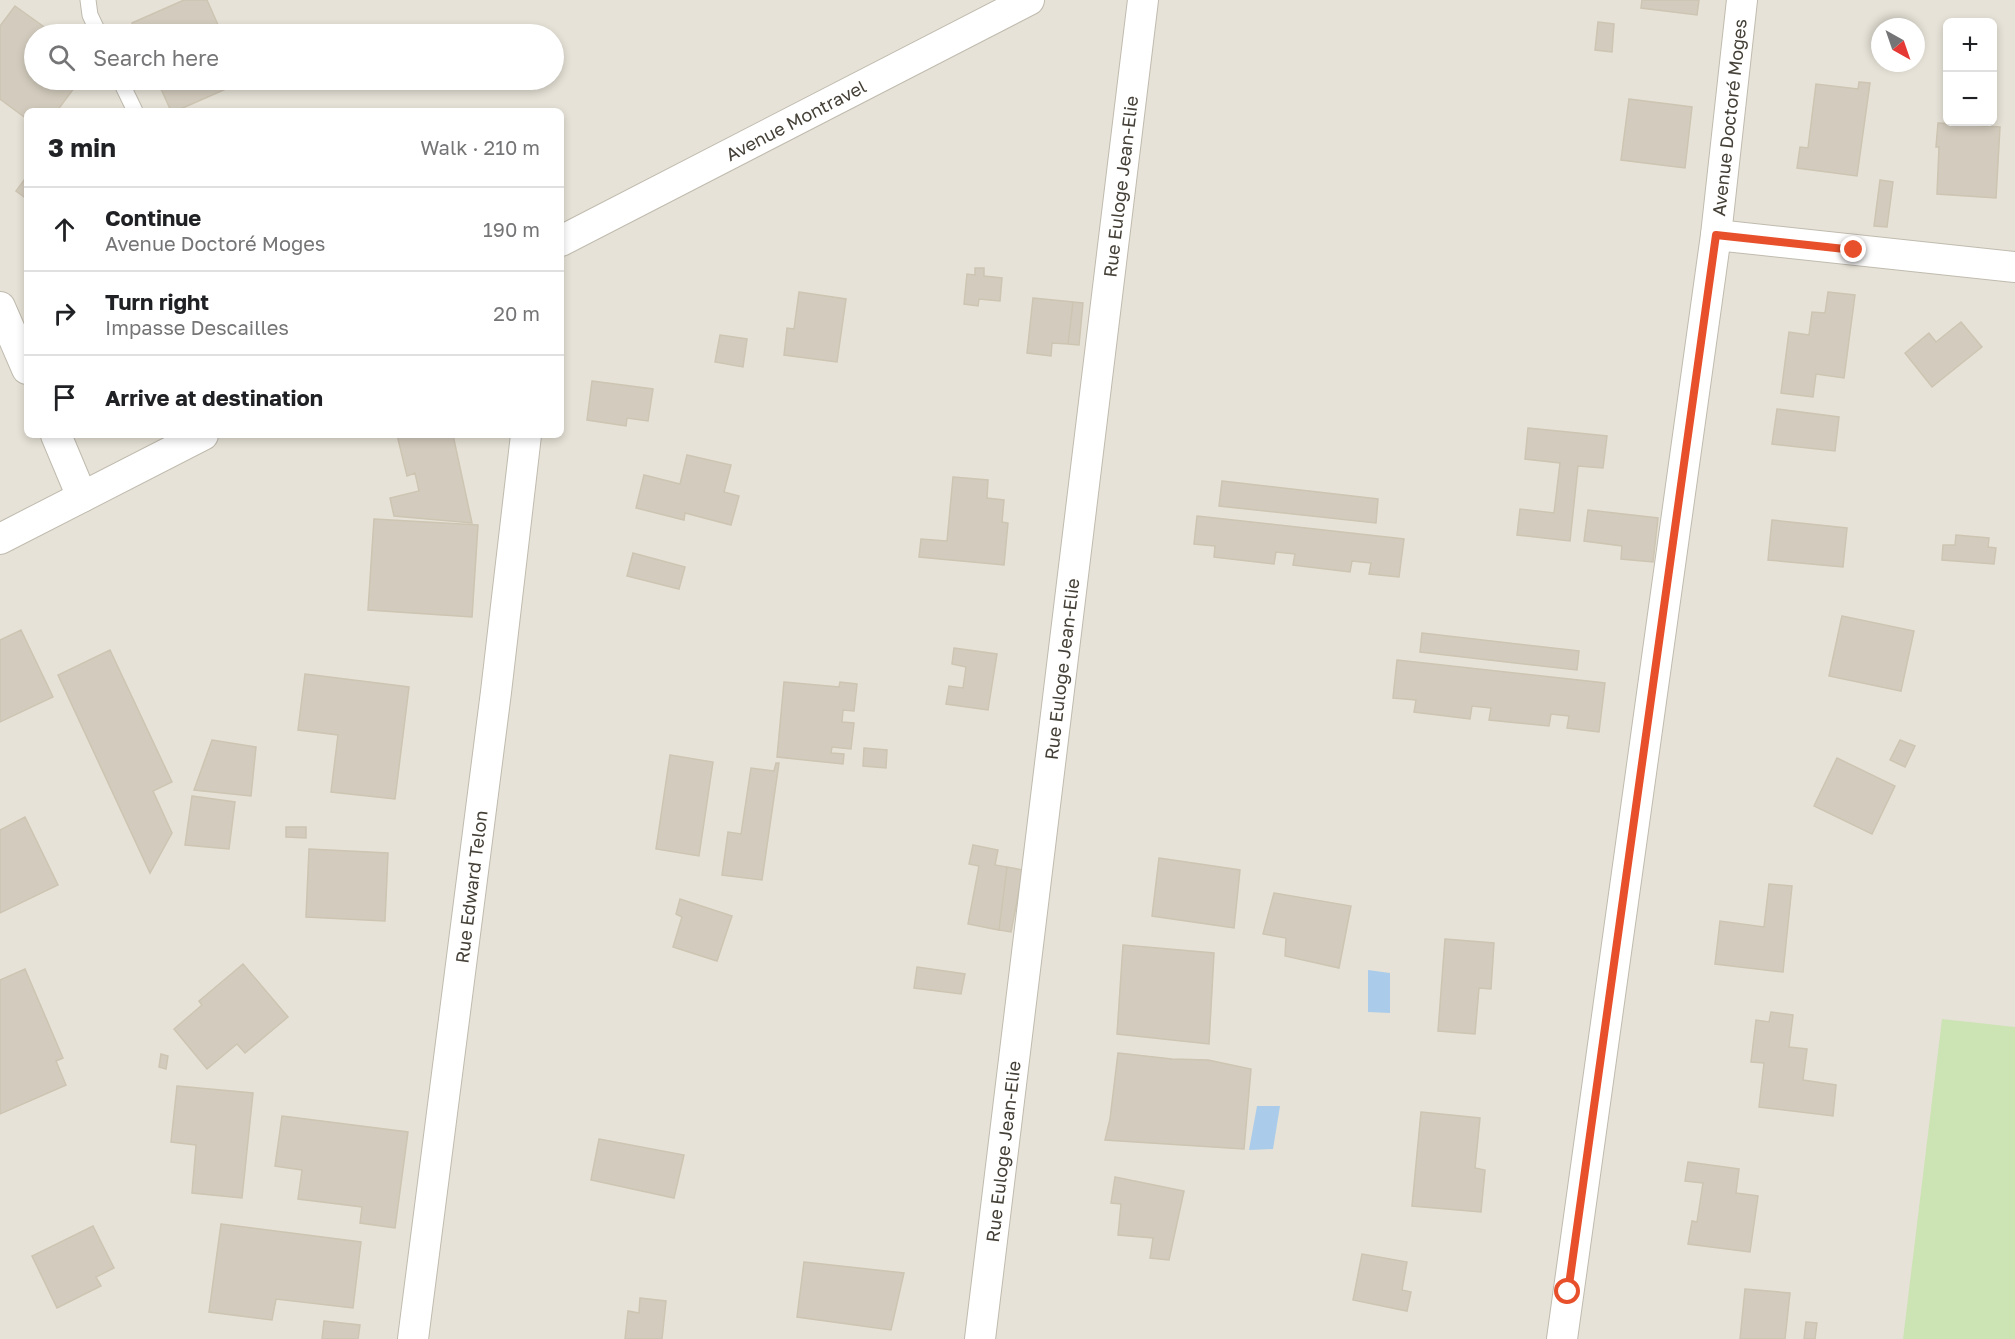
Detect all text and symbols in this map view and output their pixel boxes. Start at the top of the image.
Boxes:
street label: Avenue Doctoré Moges [1707,18,1751,217]
north arrow [1871,18,1925,72]
map controls [1943,18,1997,126]
button: + [1943,18,1997,72]
search box [24,24,564,90]
icon: search [45,41,78,74]
text: Search here [93,44,219,71]
button: − [1943,72,1997,126]
street label: Avenue Montravel [722,75,870,165]
street label: Rue Euloge Jean-Elie [1098,95,1142,278]
text: 3 min [48,132,116,163]
text: Walk · 210 m [420,135,540,159]
text: Continue [105,204,201,231]
icon: ahead [48,213,81,246]
text: 190 m [483,217,540,241]
text: Avenue Doctoré Moges [105,231,325,255]
route end [1840,236,1866,262]
text: Turn right [105,288,209,315]
icon: right [48,297,81,330]
text: 20 m [493,301,540,325]
text: Impasse Descailles [105,315,289,339]
icon: arrive [48,381,81,414]
text: Arrive at destination [105,384,323,411]
street label: Rue Euloge Jean-Elie [1040,577,1084,761]
street label: Rue Edward Telon [450,809,492,964]
street label: Rue Euloge Jean-Elie [981,1059,1025,1243]
route start [1554,1278,1580,1304]

